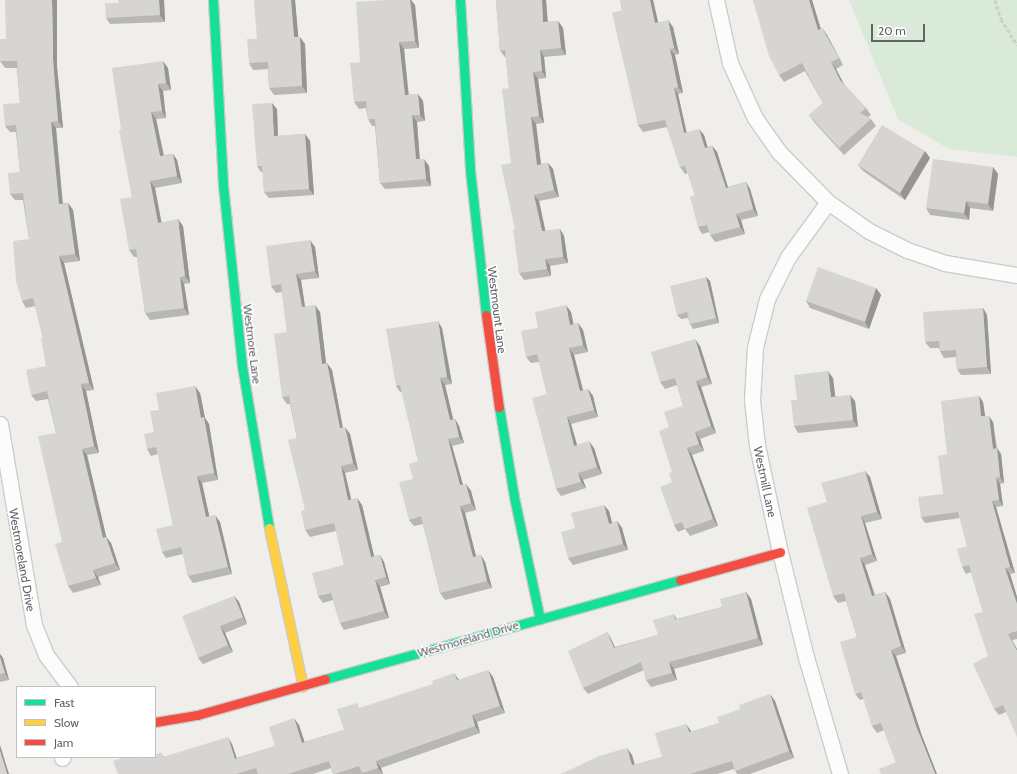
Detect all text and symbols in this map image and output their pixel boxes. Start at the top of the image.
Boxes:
scale bar [873,16,927,42]
text: 20 m [878,23,906,38]
street label: Westmount Lane [485,266,509,354]
street label: Westmore Lane [240,303,264,385]
street label: Westmill Lane [750,445,780,519]
street label: Westmoreland Drive [6,507,38,613]
street label: Westmoreland Drive [416,618,520,660]
legend [16,686,156,758]
text: Fast [54,695,74,710]
text: Slow [54,715,79,730]
text: Jam [54,735,73,750]

